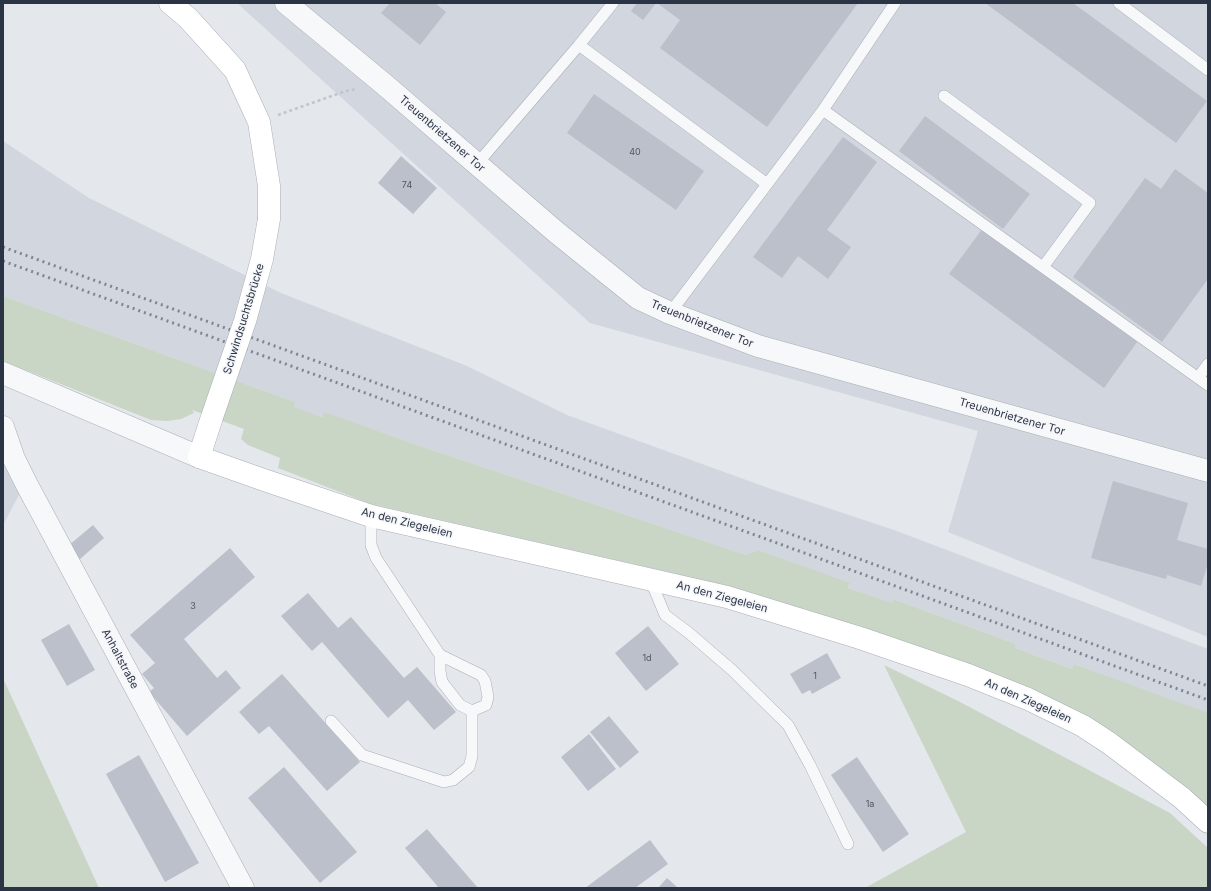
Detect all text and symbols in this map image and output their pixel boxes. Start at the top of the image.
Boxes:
street label: Treuenbrietzener Tor [396,93,488,175]
house number: 40 [629,147,641,157]
house number: 74 [402,180,412,190]
street label: Schwindsuchtsbrücke [221,262,267,376]
street label: Treuenbrietzener Tor [649,297,755,351]
street label: Treuenbrietzener Tor [958,396,1066,438]
street label: An den Ziegeleien [360,505,454,541]
street label: An den Ziegeleien [675,578,769,616]
house number: 3 [190,601,196,611]
street label: Anhaltstraße [99,627,141,691]
house number: 1d [642,653,652,663]
house number: 1 [813,671,817,681]
street label: An den Ziegeleien [983,676,1073,726]
house number: 1a [866,799,874,809]

